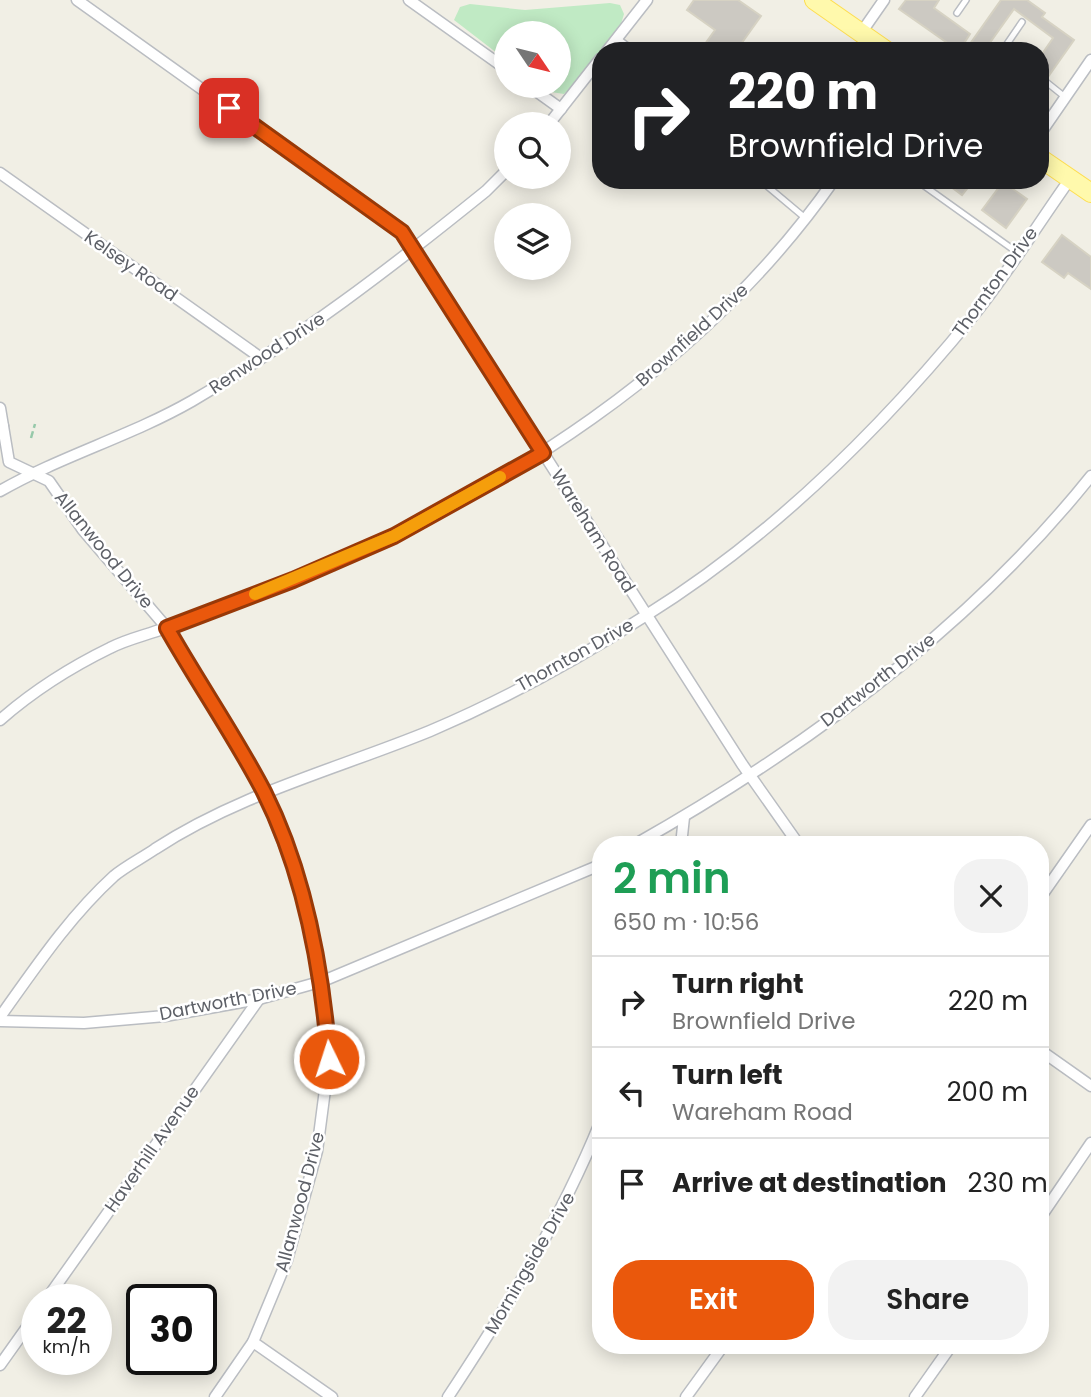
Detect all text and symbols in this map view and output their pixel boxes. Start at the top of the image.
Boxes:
north arrow [494,21,570,98]
map controls [494,21,571,280]
text: 220 m [728,58,878,126]
icon: right [613,70,704,161]
pin [199,78,259,138]
icon: arrive [210,89,248,127]
button: search [494,112,571,189]
text: Brownfield Drive [728,123,983,168]
button: layers [494,203,571,280]
street label: Thornton Drive [946,222,1043,342]
street label: Kelsey Road [80,224,183,307]
street label: Brownfield Drive [630,277,753,392]
street label: Renwood Drive [204,306,330,399]
street label: Wareham Road [545,464,642,597]
street label: Allanwood Drive [49,486,160,614]
street label: Thornton Drive [512,612,638,697]
street label: Dartworth Drive [815,627,940,732]
text: 2 min [613,849,731,908]
button: close [954,859,1028,933]
text: 650 m · 10:56 [613,906,759,938]
text: Turn right [672,966,804,1002]
street label: Dartworth Drive [157,975,299,1026]
icon: right [613,983,651,1021]
text: 220 m [948,983,1028,1019]
text: Brownfield Drive [672,1005,855,1037]
position arrow [292,1022,366,1096]
text: Turn left [672,1057,783,1093]
icon: left [613,1074,651,1112]
text: 200 m [947,1074,1028,1110]
street label: Haverhill Avenue [98,1080,205,1217]
text: Wareham Road [672,1096,853,1128]
street label: Allanwood Drive [269,1129,330,1275]
icon: arrive [613,1165,651,1203]
text: Arrive at destination [672,1165,947,1201]
text: 230 m [968,1165,1048,1201]
street label: Morningside Drive [479,1187,581,1338]
button: Exit [613,1260,814,1340]
button: Share [828,1260,1028,1340]
speed limit sign: 30 [126,1284,217,1375]
text: 22 [47,1296,86,1345]
text: km/h [43,1334,90,1359]

